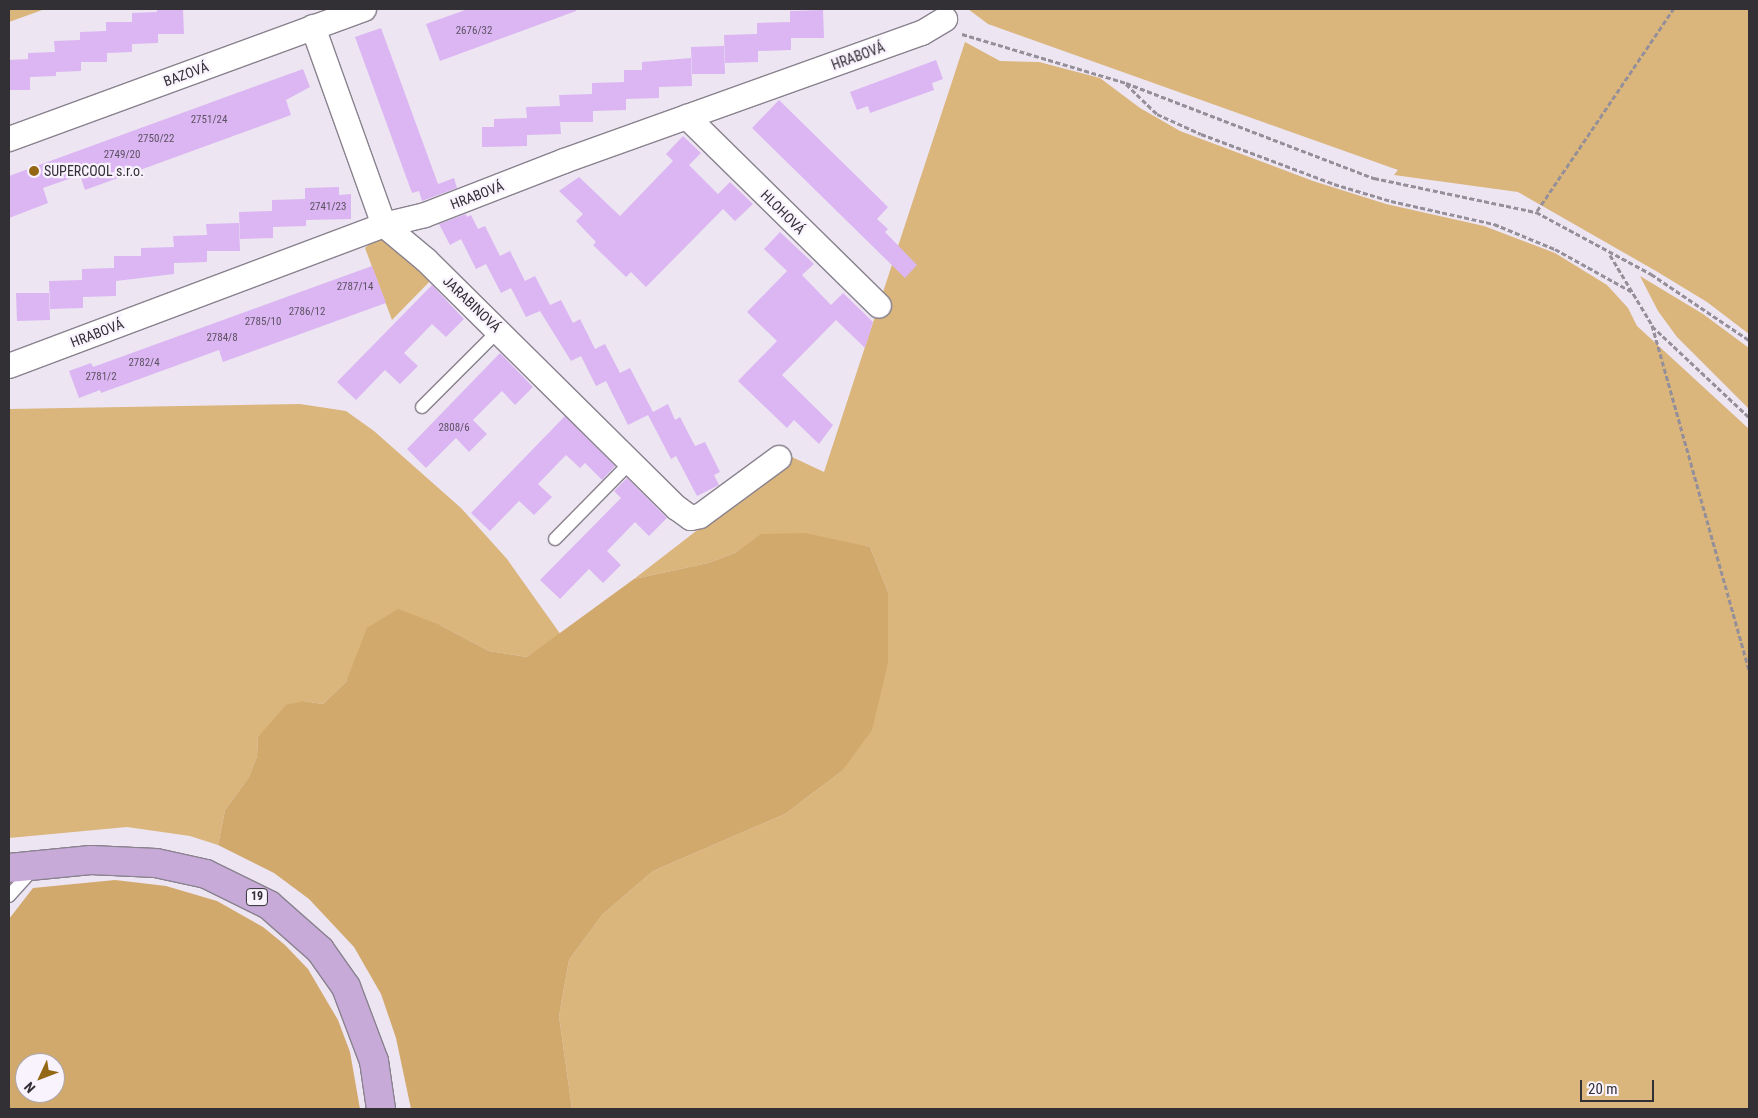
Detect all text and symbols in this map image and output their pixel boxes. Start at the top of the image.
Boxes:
house number: 2676/32 [456,24,492,38]
street label: HRABOVÁ [829,39,887,73]
street label: BAZOVÁ [161,58,211,90]
house number: 2751/24 [191,113,227,127]
house number: 2750/22 [138,132,174,146]
house number: 2749/20 [104,148,140,162]
place label: SUPERCOOL s.r.o. [44,163,144,179]
marker: SUPERCOOL s.r.o. [28,165,40,177]
street label: HRABOVÁ [448,177,506,213]
street label: HLOHOVÁ [757,186,809,238]
house number: 2741/23 [310,200,346,214]
street label: JARABINOVÁ [440,272,504,336]
house number: 2787/14 [337,280,373,294]
house number: 2786/12 [289,305,325,319]
street label: HRABOVÁ [68,315,126,351]
house number: 2785/10 [245,315,281,329]
house number: 2784/8 [206,331,238,345]
house number: 2782/4 [128,356,160,370]
house number: 2781/2 [85,370,117,384]
house number: 2808/6 [438,421,470,435]
road number: 19 [246,888,268,906]
north arrow [15,1053,65,1103]
scale bar [1583,1070,1657,1102]
text: N [21,1079,39,1096]
text: 20 m [1588,1080,1618,1098]

